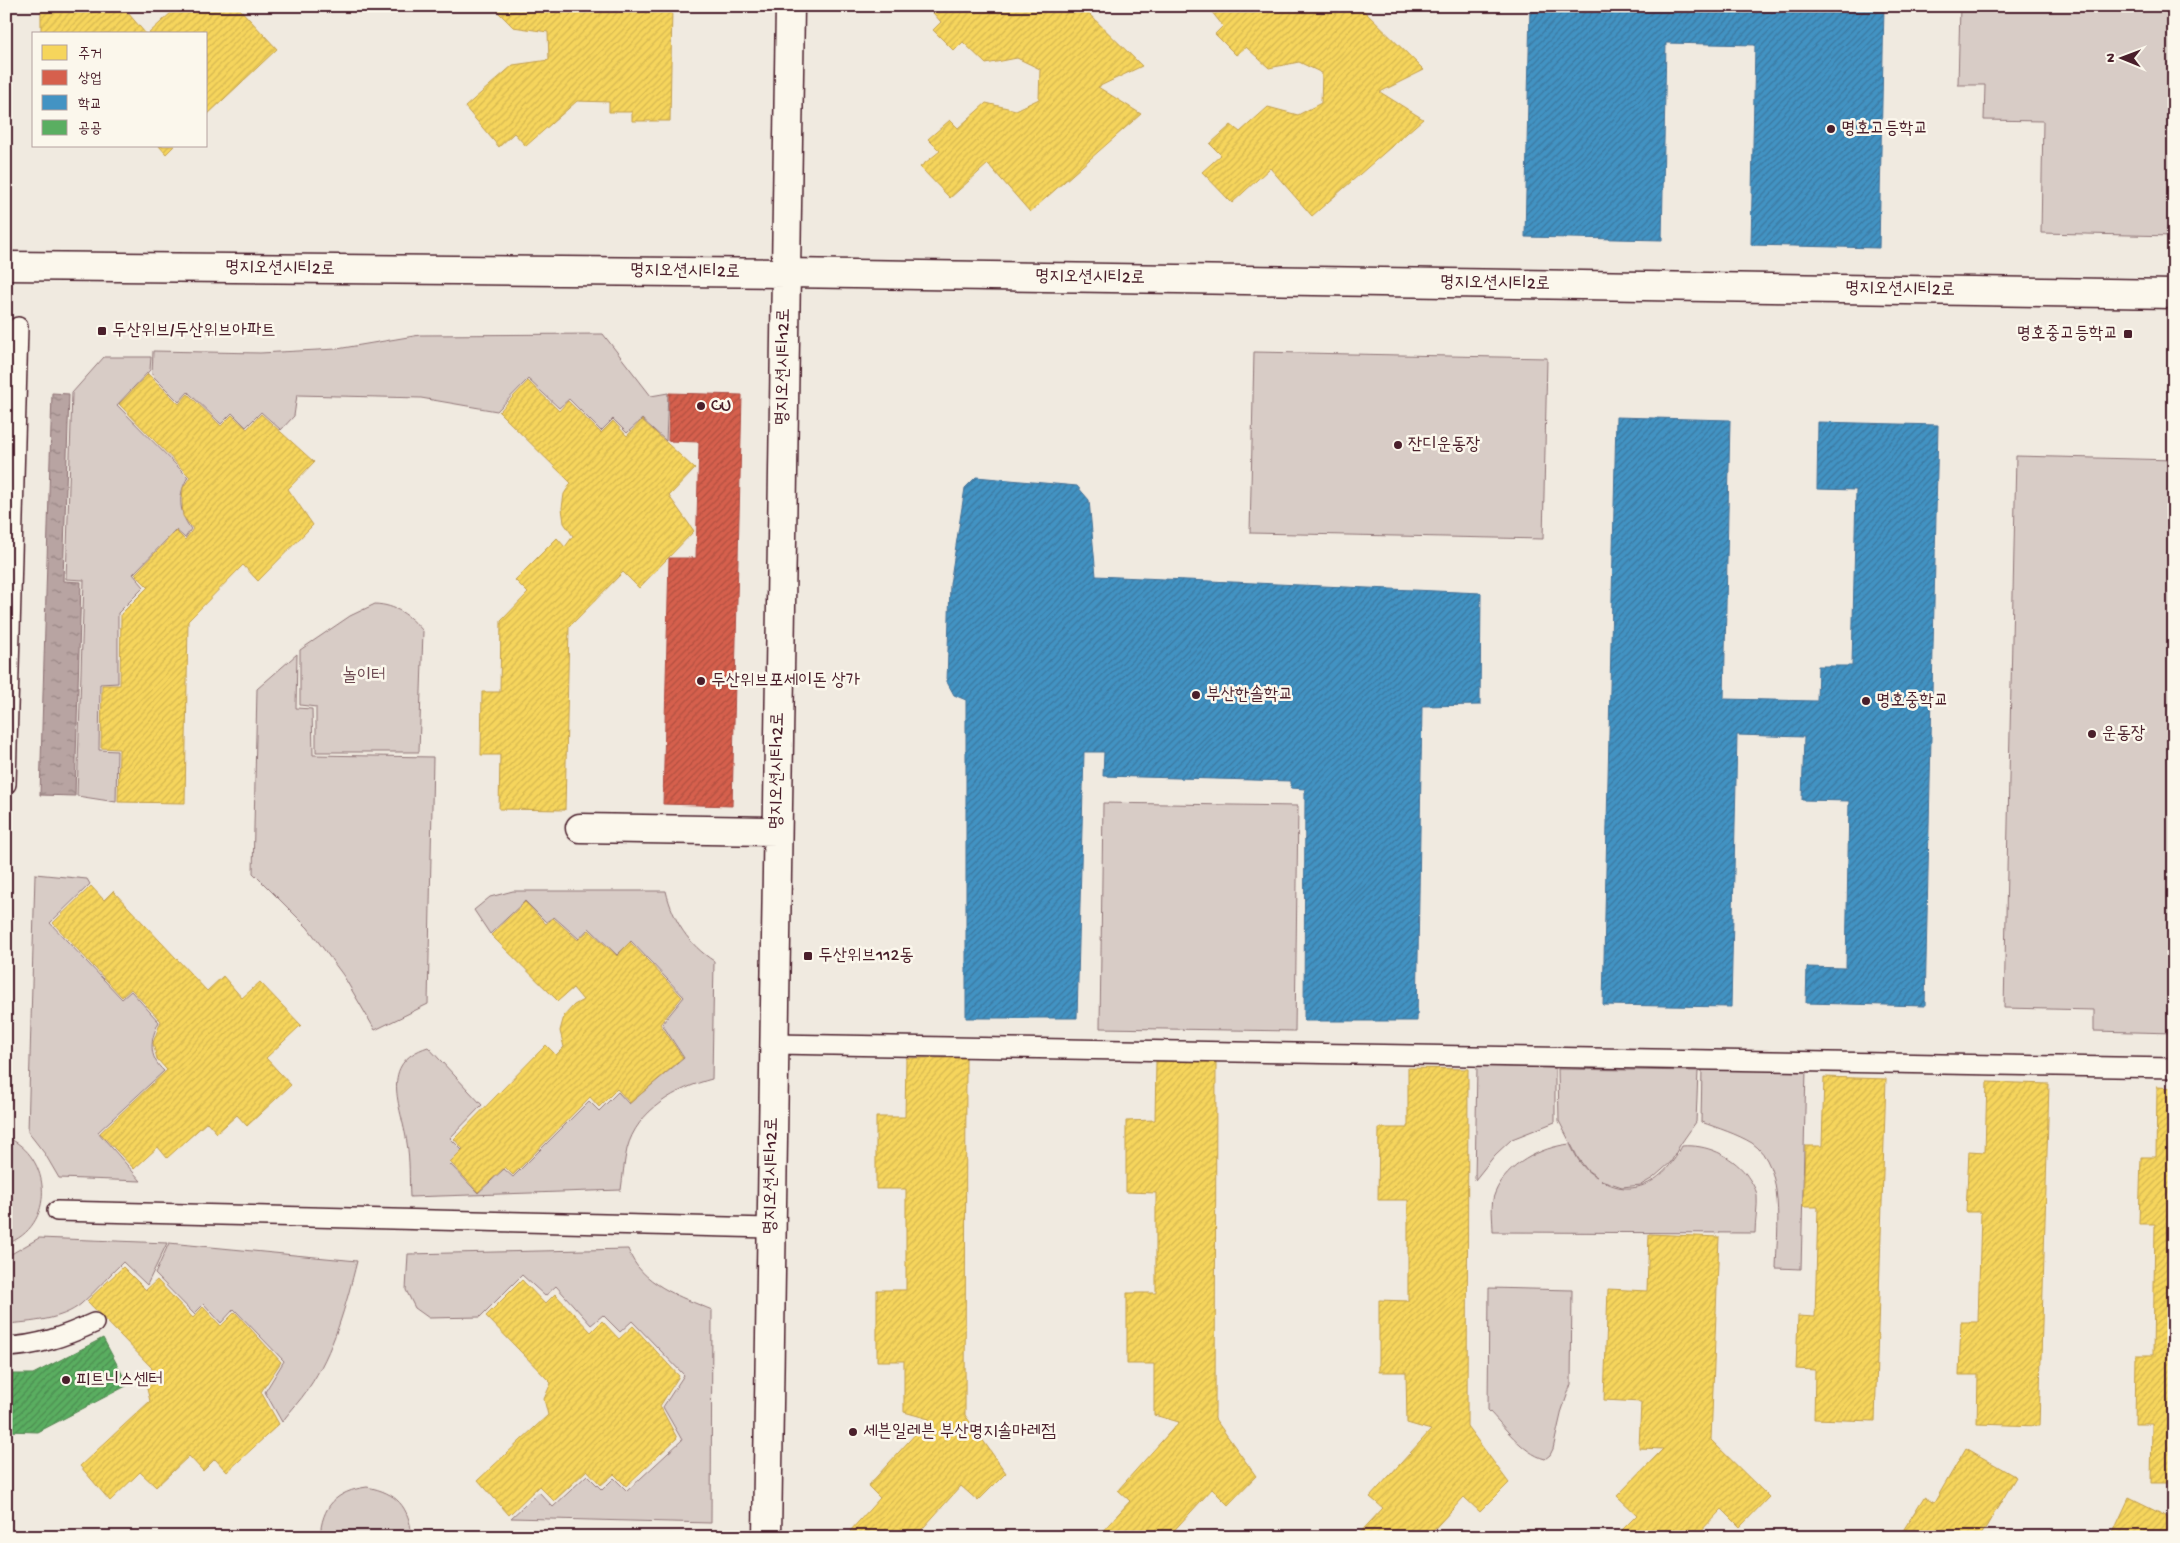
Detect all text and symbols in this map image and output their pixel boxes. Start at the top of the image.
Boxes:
legend [32,32,208,148]
north arrow [2098,32,2148,82]
text: 주거 [78,46,102,64]
text: N [2103,53,2120,63]
text: 상업 [78,70,102,88]
text: 학교 [78,96,102,114]
place label: 명호고등학교 [1841,119,1928,140]
text: 공공 [78,120,102,138]
marker: 명호고등학교 [1825,123,1837,135]
street label: 명지오션시티2로 [225,258,335,280]
street label: 명지오션시티2로 [630,261,740,283]
street label: 명지오션시티2로 [1035,267,1145,289]
street label: 명지오션시티2로 [1440,273,1550,295]
street label: 명지오션시티2로 [1845,279,1955,301]
street label: 명지오션시티12로 [772,308,796,426]
place label: 두산위브/두산위브아파트 [112,321,276,342]
place label: 명호중고등학교 [2017,324,2118,345]
marker: 두산위브/두산위브아파트 [96,325,108,337]
marker: 명호중고등학교 [2122,328,2134,340]
place label: CU [711,396,731,417]
marker: CU [695,400,707,412]
place label: 잔디운동장 [1408,435,1480,456]
marker: 잔디운동장 [1392,439,1404,451]
park label: 놀이터 [342,666,386,687]
place label: 두산위브포세이돈 상가 [711,671,861,692]
marker: 두산위브포세이돈 상가 [695,675,707,687]
place label: 부산한솔학교 [1206,684,1293,706]
marker: 부산한솔학교 [1190,689,1202,701]
place label: 명호중학교 [1876,691,1948,712]
marker: 명호중학교 [1860,695,1872,707]
street label: 명지오션시티12로 [766,712,790,830]
place label: 운동장 [2102,724,2145,745]
marker: 운동장 [2086,728,2098,740]
place label: 두산위브112동 [818,946,914,967]
marker: 두산위브112동 [802,950,814,962]
street label: 명지오션시티12로 [760,1117,784,1235]
place label: 피트니스센터 [76,1370,163,1391]
marker: 피트니스센터 [60,1374,72,1386]
place label: 세븐일레븐 부산명지솔마레점 [863,1421,1056,1443]
marker: 세븐일레븐 부산명지솔마레점 [847,1426,859,1438]

